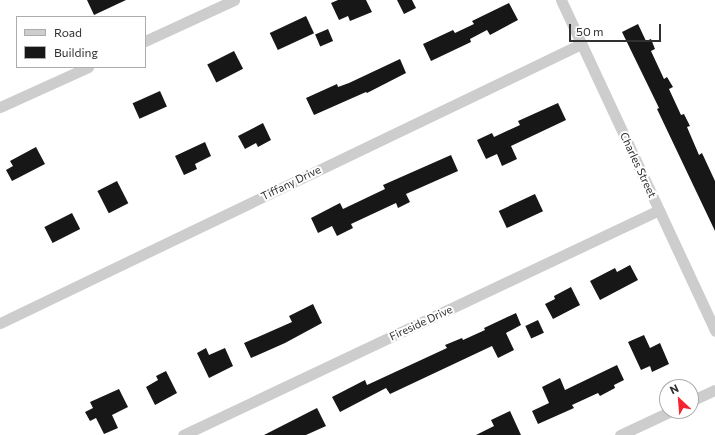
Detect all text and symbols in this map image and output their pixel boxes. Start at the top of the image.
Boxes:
legend [16,16,146,68]
scale bar [571,16,663,42]
text: 50 m [576,24,604,38]
text: Road [54,25,82,39]
text: Building [54,45,98,59]
street label: Charles Street [617,130,659,200]
street label: Tiffany Drive [259,163,323,203]
street label: Fireside Drive [387,303,455,343]
north arrow [659,379,699,419]
text: N [667,381,681,396]

